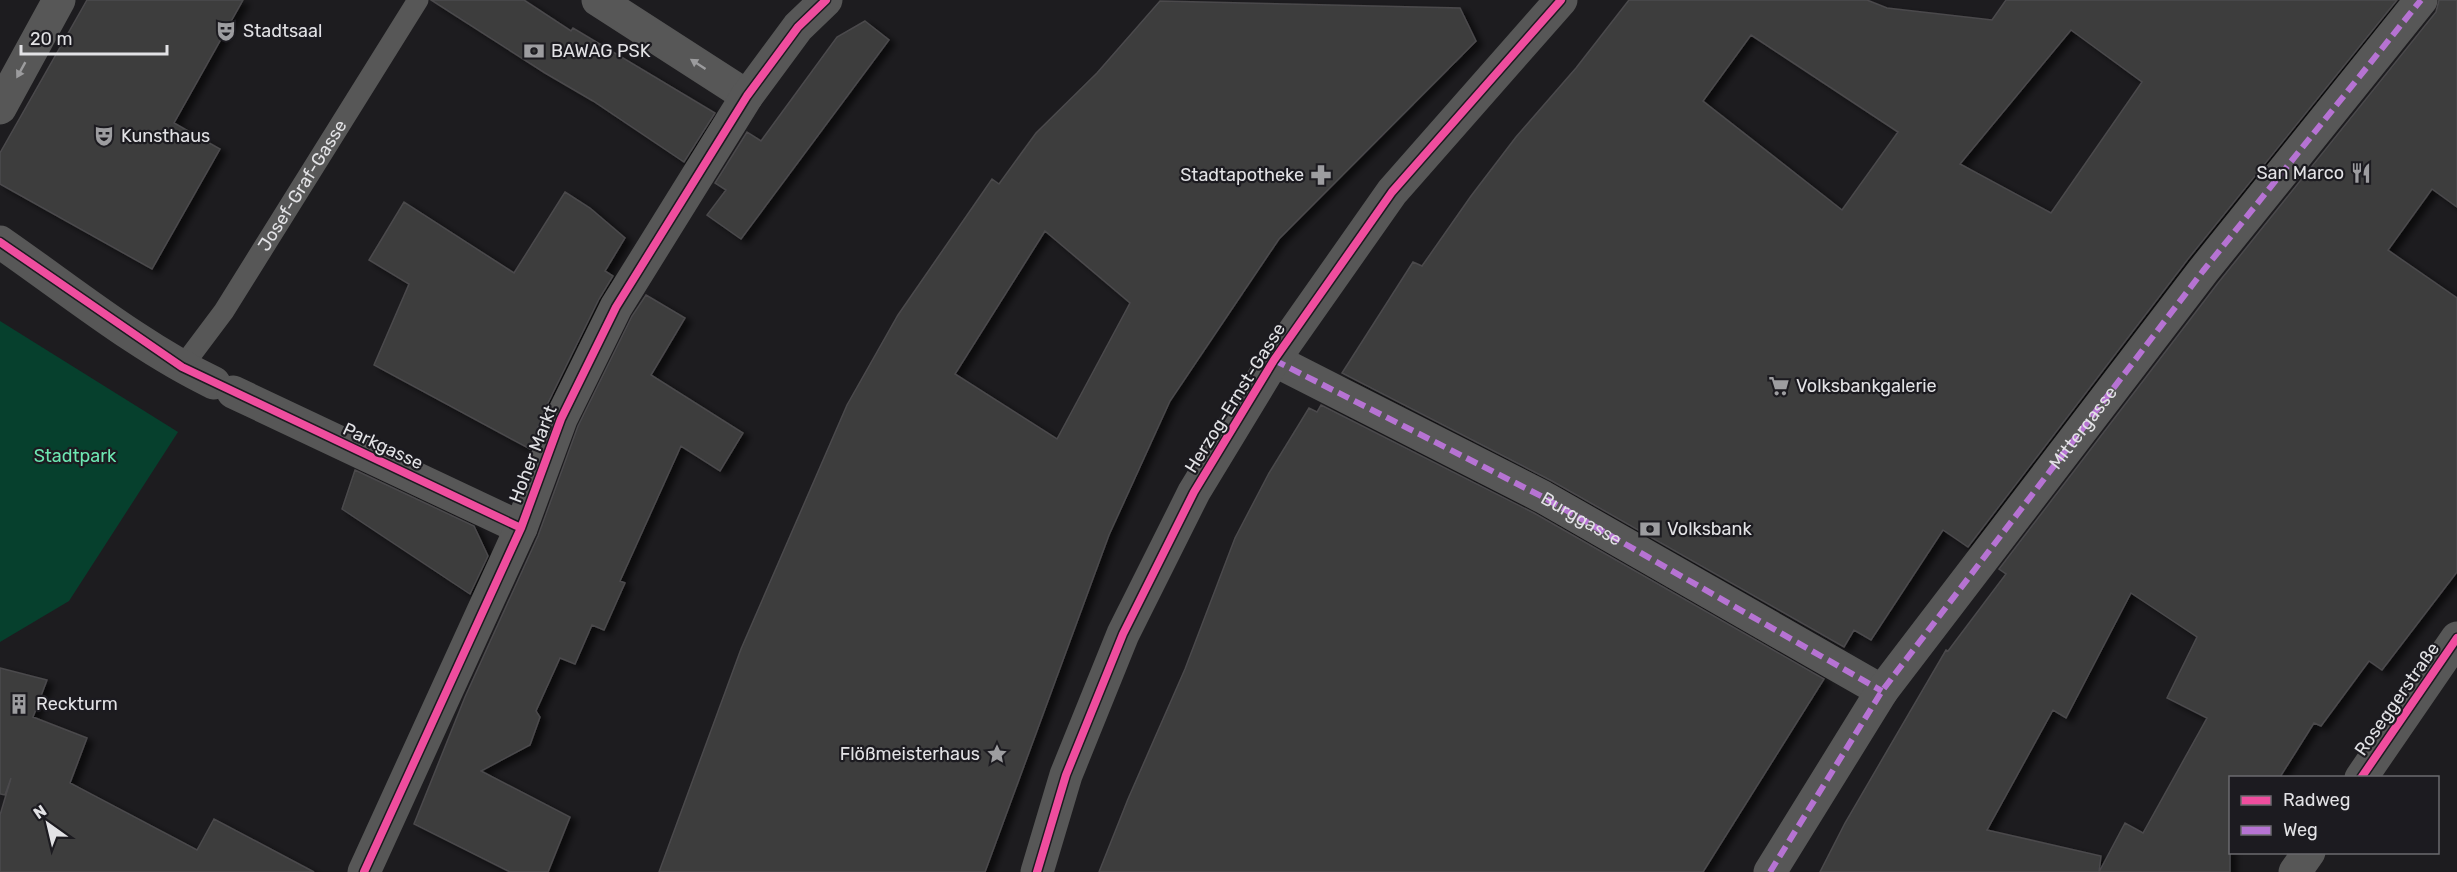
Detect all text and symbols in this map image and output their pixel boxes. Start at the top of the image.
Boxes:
scale bar [21,18,166,56]
theatre icon: Stadtsaal [214,19,238,43]
place label: Stadtsaal [243,20,322,42]
text: 20 m [30,28,72,50]
bank icon: BAWAG PSK [522,39,546,63]
place label: BAWAG PSK [551,40,651,62]
one-way arrow [690,59,706,70]
one-way arrow [16,62,26,79]
street label: Josef-Graf-Gasse [253,116,352,255]
theatre icon: Kunsthaus [92,124,116,148]
place label: Kunsthaus [121,125,210,147]
restaurant icon: San Marco [2349,161,2373,185]
place label: San Marco [2256,162,2344,184]
pharmacy icon: Stadtapotheke [1309,163,1333,187]
place label: Stadtapotheke [1180,164,1304,186]
street label: Herzog-Ernst-Gasse [1180,319,1290,477]
supermarket icon: Volksbankgalerie [1767,374,1791,398]
place label: Volksbankgalerie [1796,375,1937,397]
street label: Mittergasse [2044,382,2122,474]
street label: Hoher Markt [504,402,562,506]
street label: Parkgasse [339,418,427,474]
park label: Stadtpark [34,445,117,467]
street label: Burggasse [1537,487,1626,551]
bank icon: Volksbank [1638,517,1662,541]
place label: Volksbank [1667,518,1752,540]
street label: Roseggerstraße [2350,638,2444,760]
building icon: Reckturm [7,692,31,716]
place label: Reckturm [36,693,118,715]
place icon: Flößmeisterhaus [985,742,1009,766]
place label: Flößmeisterhaus [840,743,980,765]
legend [2229,776,2439,854]
text: Radweg [2283,789,2350,811]
north arrow [18,794,78,854]
text: N [30,801,50,823]
text: Weg [2283,819,2318,841]

